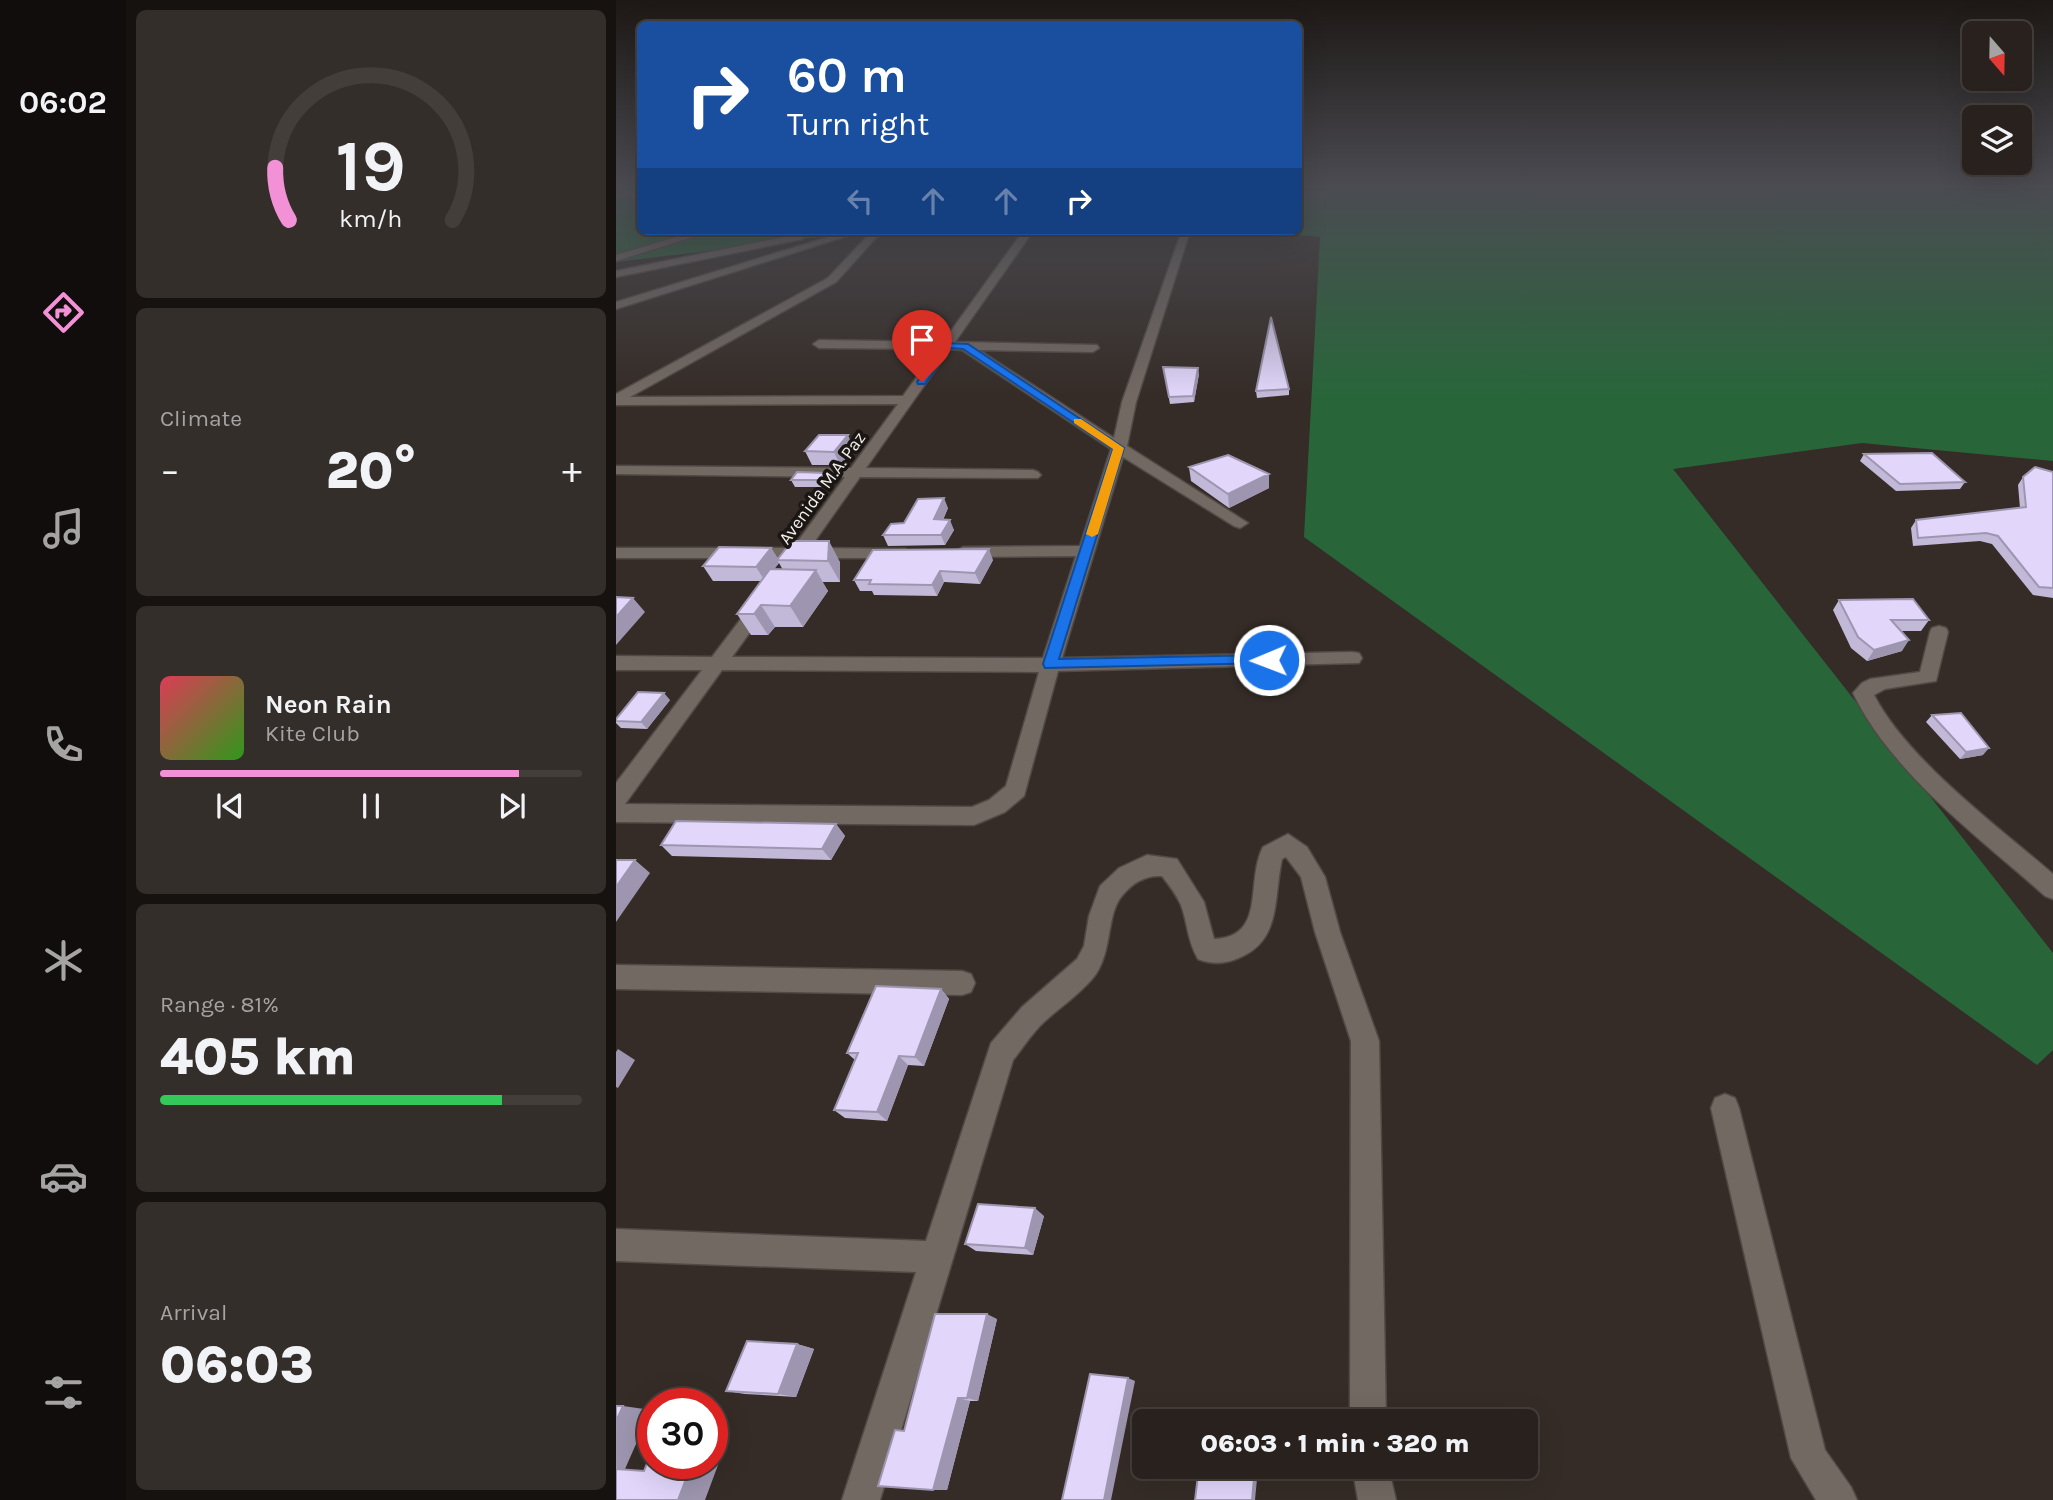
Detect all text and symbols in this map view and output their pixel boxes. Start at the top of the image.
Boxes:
north arrow [1962,21,2032,91]
map controls [1962,21,2032,175]
text: 60 m [787,47,907,104]
icon: right [672,49,763,140]
text: 06:02 [19,84,107,121]
button: layers [1962,105,2032,175]
text: Turn right [787,106,929,143]
text: 19 [336,123,406,208]
icon: left [841,182,879,220]
icon: ahead [914,182,952,220]
icon: ahead [987,182,1025,220]
icon: right [1060,182,1098,220]
text: km/h [339,204,403,233]
icon: directions [39,288,88,337]
pin [892,310,952,382]
icon: arrive [903,321,941,359]
text: Climate [160,405,242,432]
street label: Avenida M.A. Paz [774,427,870,549]
text: 20° [326,440,416,501]
text: − [160,448,180,493]
text: + [562,448,582,493]
icon: music [39,504,88,553]
position arrow [1232,623,1306,697]
text: Neon Rain [265,689,392,720]
icon: phone [39,720,88,769]
text: Kite Club [265,720,360,747]
icon: previous [211,787,249,825]
icon: pause [352,787,390,825]
icon: next [493,787,531,825]
icon: climate [39,936,88,985]
text: Range · 81% [160,991,279,1018]
text: 405 km [160,1026,356,1087]
icon: car [39,1152,88,1201]
text: Arrival [160,1299,227,1326]
text: 06:03 [160,1334,314,1395]
icon: filters [39,1368,88,1417]
speed limit sign: 30 [637,1388,728,1479]
text: 06:03 · 1 min · 320 m [1200,1428,1470,1459]

